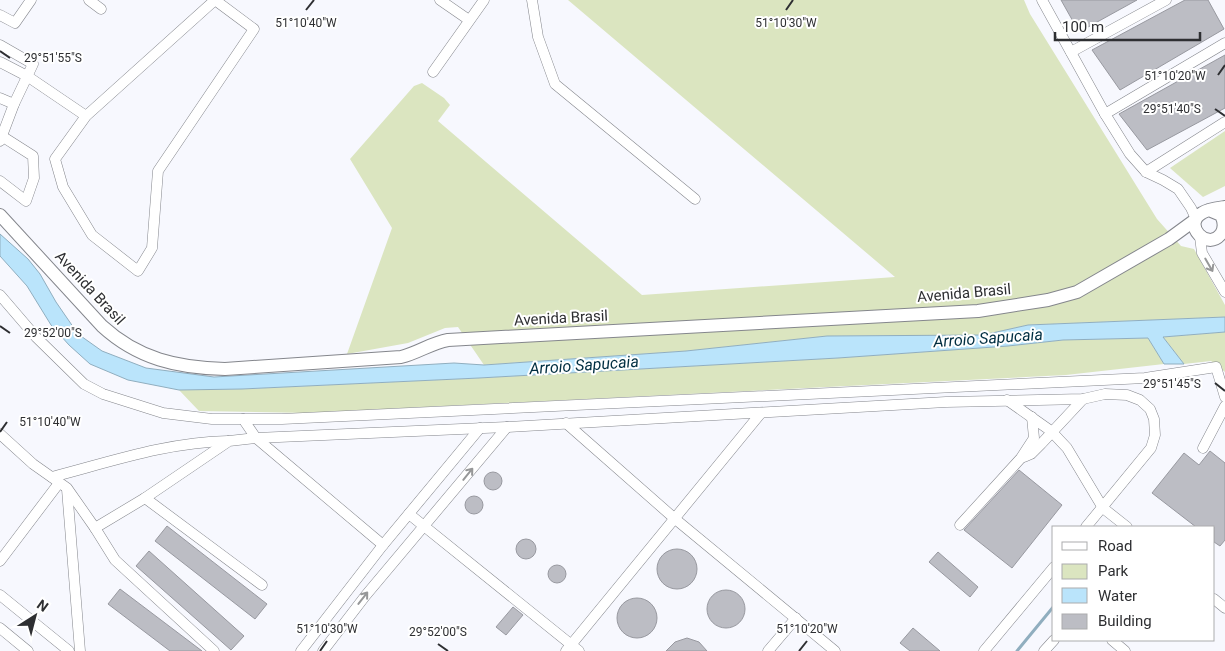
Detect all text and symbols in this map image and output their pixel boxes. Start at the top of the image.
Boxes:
scale bar [1055,10,1200,42]
text: 51°10'40"W [275,16,337,30]
text: 51°10'30"W [755,16,817,30]
text: 100 m [1062,18,1104,36]
text: 29°51'55"S [24,51,82,65]
text: 51°10'20"W [1144,69,1206,83]
text: 29°51'40"S [1143,102,1201,116]
street label: Avenida Brasil [51,247,129,329]
one-way arrow [1205,258,1215,272]
street label: Avenida Brasil [916,280,1012,306]
street label: Avenida Brasil [514,307,608,329]
water label: Arroio Sapucaia [932,325,1043,351]
text: 29°52'00"S [24,326,82,340]
water label: Arroio Sapucaia [528,352,639,378]
text: 29°51'45"S [1143,377,1201,391]
text: 51°10'40"W [19,415,81,429]
one-way arrow [462,468,473,481]
legend [1052,526,1215,641]
text: Road [1098,537,1132,555]
text: Park [1098,562,1129,580]
text: Water [1098,587,1137,605]
north arrow [10,591,60,641]
one-way arrow [358,592,369,605]
text: N [34,596,51,615]
text: Building [1098,612,1152,630]
text: 51°10'30"W [296,622,358,636]
text: 51°10'20"W [776,622,838,636]
text: 29°52'00"S [409,625,467,639]

